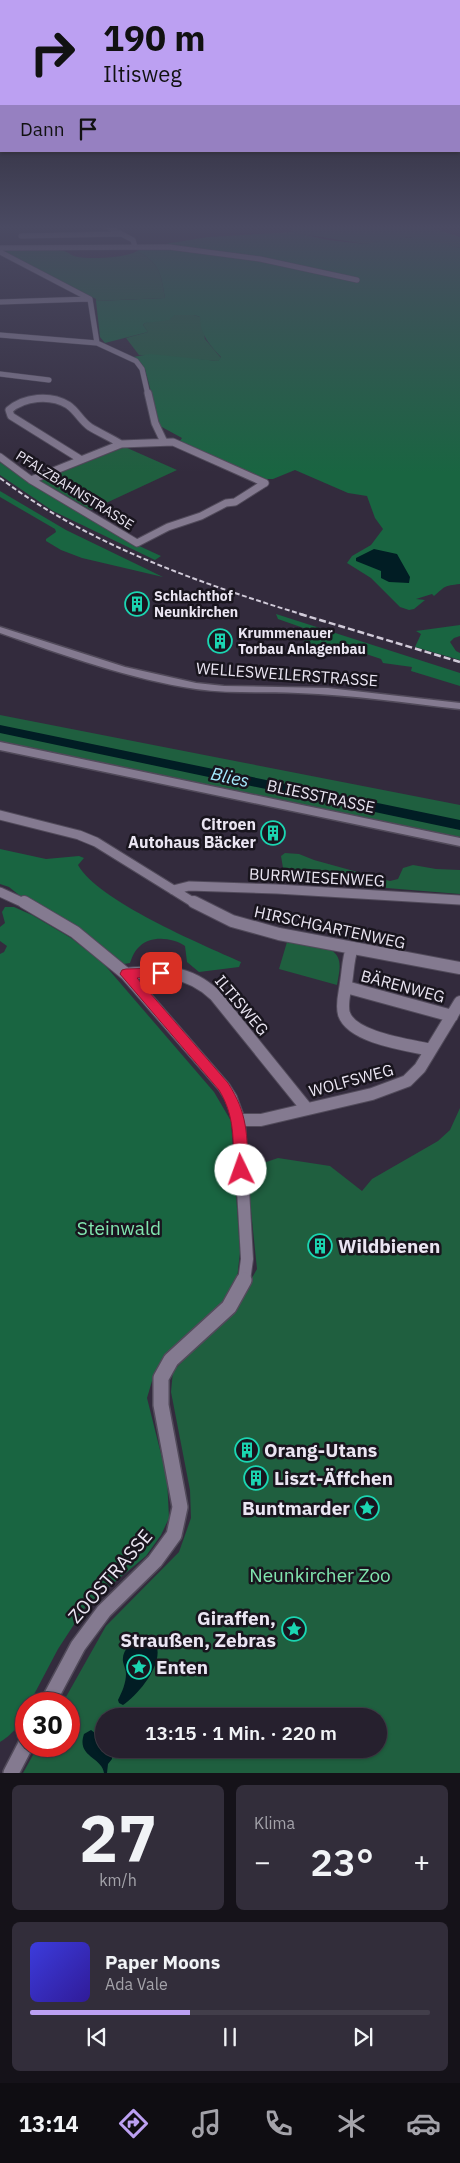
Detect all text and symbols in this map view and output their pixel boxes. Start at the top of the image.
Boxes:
text: 190 m [103,15,206,61]
icon: right [20,20,85,85]
text: Iltisweg [103,59,182,88]
icon: arrive [74,115,102,143]
text: Dann [20,117,64,141]
street label: PFALZBAHNSTRASSE [13,446,137,534]
place label: Schlachthof Neunkirchen [154,587,238,621]
building icon: Schlachthof Neunkirchen [124,591,150,617]
place label: Krummenauer Torbau Anlagenbau [238,624,366,658]
building icon: Krummenauer Torbau Anlagenbau [207,628,233,654]
street label: WELLESWEILERSTRASSE [195,658,379,690]
water label: Blies [209,762,251,792]
street label: BLIESSTRASSE [265,775,377,817]
place label: Citroen Autohaus Bäcker [128,814,257,852]
building icon: Citroen Autohaus Bäcker [260,820,286,846]
street label: BURRWIESENWEG [248,863,386,891]
street label: HIRSCHGARTENWEG [252,901,408,953]
pin [140,952,182,994]
icon: arrive [147,959,175,987]
street label: BÄRENWEG [359,965,447,1007]
street label: ILTISWEG [211,971,273,1039]
street label: WOLFSWEG [307,1059,395,1101]
position arrow [214,1143,266,1195]
park label: Steinwald [77,1216,161,1240]
building icon: Wildbienen [307,1233,333,1259]
place label: Wildbienen [338,1234,440,1258]
building icon: Orang-Utans [234,1437,260,1463]
place label: Orang-Utans [264,1438,377,1462]
building icon: Liszt-Äffchen [243,1465,269,1491]
place label: Liszt-Äffchen [274,1466,393,1490]
place icon: Buntmarder [354,1495,380,1521]
place label: Buntmarder [242,1496,350,1520]
street label: ZOOSTRASSE [63,1524,157,1628]
park label: Neunkircher Zoo [249,1563,391,1587]
place label: Giraffen, Straußen, Zebras [120,1606,276,1652]
place icon: Giraffen, Straußen, Zebras [281,1616,307,1642]
place icon: Enten [126,1654,152,1680]
place label: Enten [156,1655,208,1679]
speed limit sign: 30 [15,1692,80,1757]
text: 13:15 · 1 Min. · 220 m [145,1721,337,1745]
text: 27 [79,1795,157,1880]
text: Klima [254,1813,295,1833]
text: 23° [310,1837,374,1886]
text: − [254,1843,271,1880]
text: + [413,1843,430,1880]
text: km/h [99,1870,137,1890]
text: Paper Moons [105,1950,220,1974]
text: Ada Vale [105,1974,168,1994]
icon: previous [83,2023,111,2051]
icon: pause [216,2023,244,2051]
icon: next [349,2023,377,2051]
icon: directions [116,2106,151,2141]
icon: music [189,2106,224,2141]
icon: phone [261,2106,296,2141]
icon: climate [334,2106,369,2141]
icon: car [406,2106,441,2141]
text: 13:14 [19,2109,79,2138]

